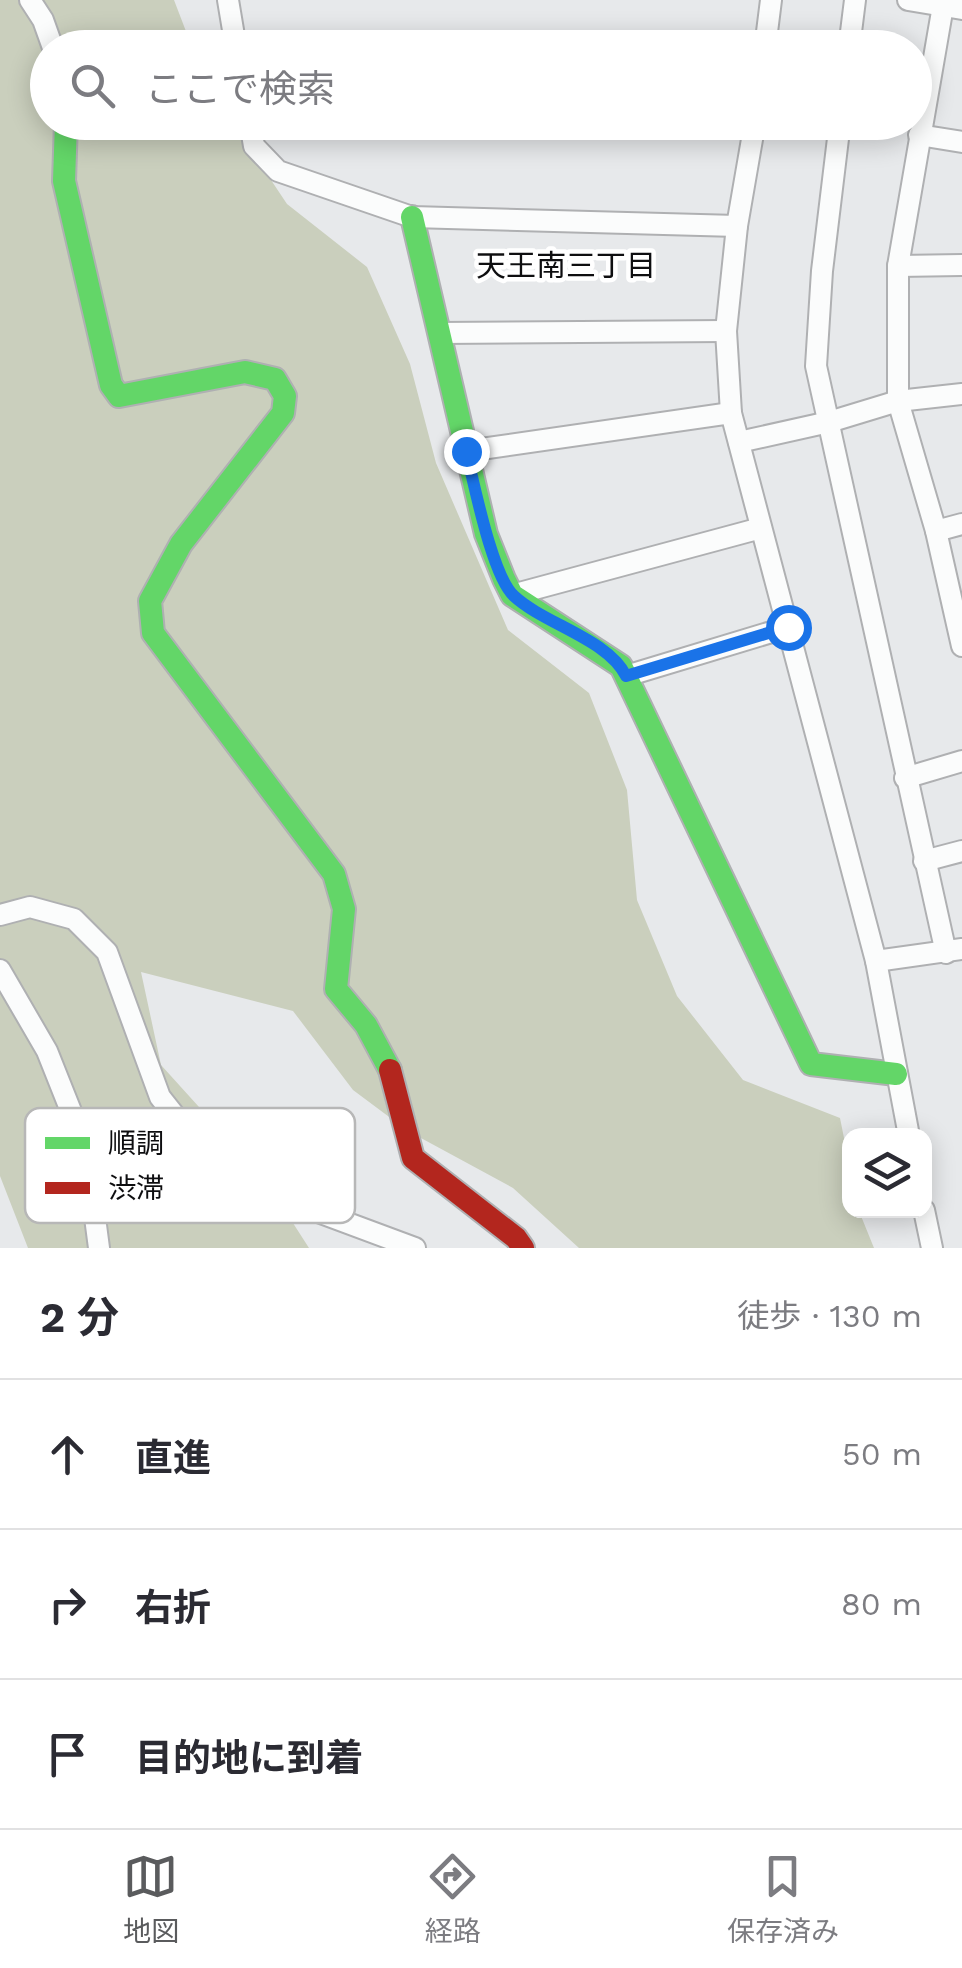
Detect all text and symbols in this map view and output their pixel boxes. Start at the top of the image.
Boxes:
search box [30,30,932,140]
icon: search [65,58,120,113]
text: ここで検索 [145,67,335,111]
district label: 天王南三丁目 [476,248,656,283]
route end [444,429,490,475]
route start [766,605,812,651]
legend [25,1108,355,1223]
text: 順調 [108,1127,164,1160]
map controls [842,1128,932,1218]
button: layers [842,1128,932,1218]
text: 渋滞 [108,1172,164,1205]
text: 2 分 [40,1293,119,1342]
text: 徒歩 · 130 m [737,1297,922,1335]
icon: ahead [40,1427,95,1482]
text: 50 m [842,1435,922,1473]
text: 直進 [135,1436,211,1480]
icon: right [40,1577,95,1632]
text: 80 m [841,1585,922,1623]
text: 右折 [135,1586,211,1630]
icon: arrive [40,1727,95,1782]
text: 目的地に到着 [135,1736,363,1780]
tab: 地図 [123,1849,179,1949]
tab: 経路 [425,1849,481,1949]
tab: 保存済み [727,1849,839,1949]

